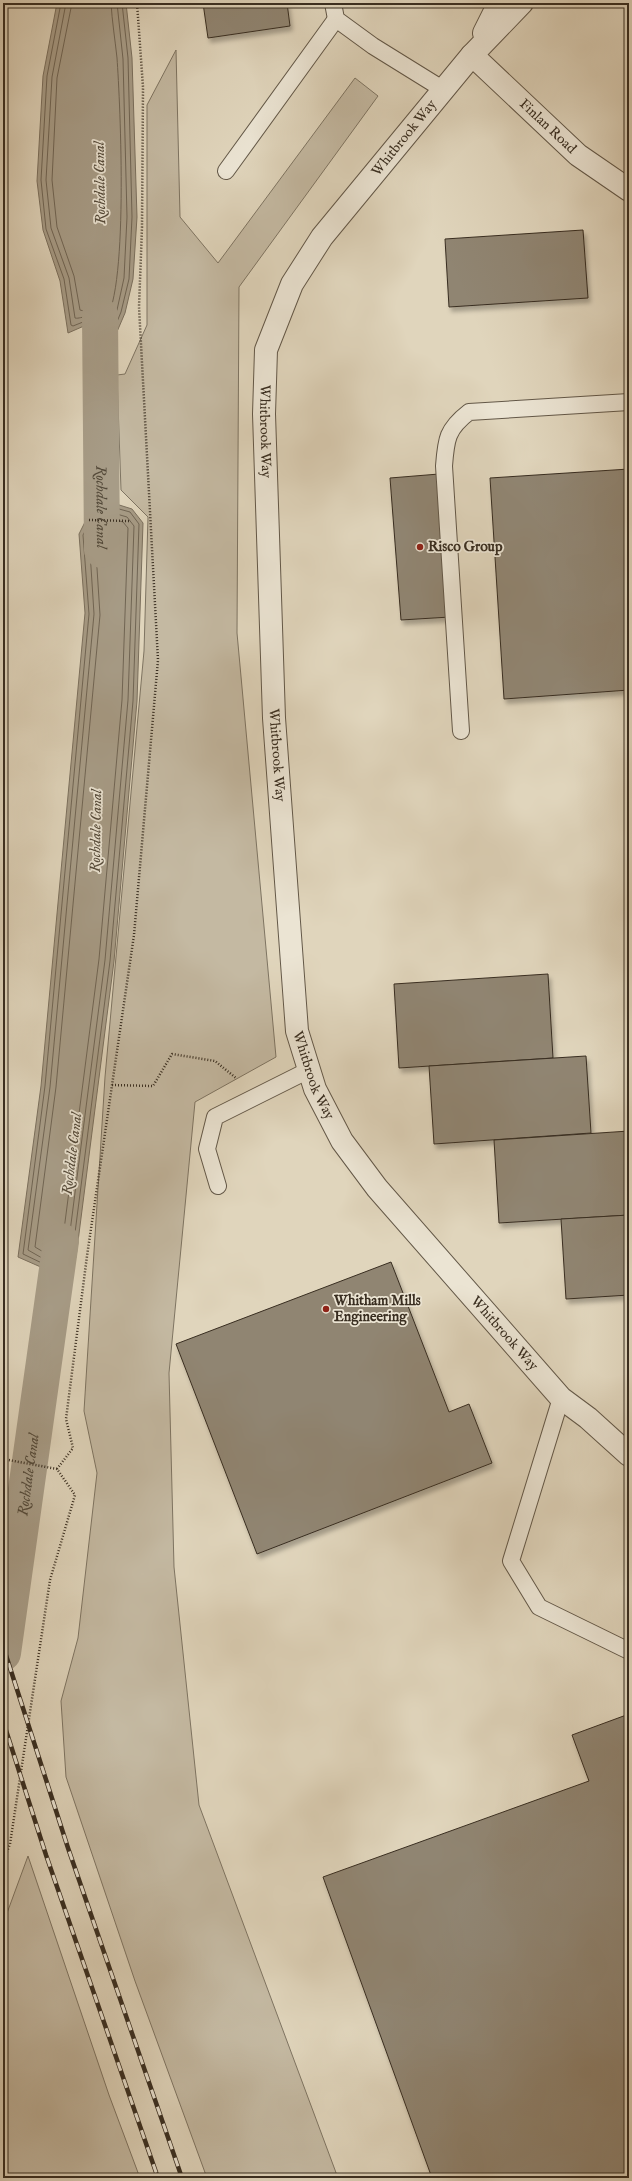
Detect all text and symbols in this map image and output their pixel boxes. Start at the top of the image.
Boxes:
street label: Finlan Road [515,95,580,158]
street label: Whitbrook Way [368,96,440,180]
water label: Rochdale Canal [90,140,110,225]
street label: Whitbrook Way [255,384,275,478]
water label: Rochdale Canal [92,465,111,550]
place label: Risco Group [428,538,503,556]
marker: Risco Group [415,542,425,552]
street label: Whitbrook Way [265,708,289,802]
water label: Rochdale Canal [86,788,106,873]
street label: Whitbrook Way [289,1029,338,1123]
water label: Rochdale Canal [58,1110,87,1196]
place label: Whitham Mills Engineering [333,1292,421,1326]
street label: Whitbrook Way [467,1292,542,1375]
marker: Whitham Mills Engineering [321,1304,331,1314]
water label: Rochdale Canal [13,1431,43,1517]

